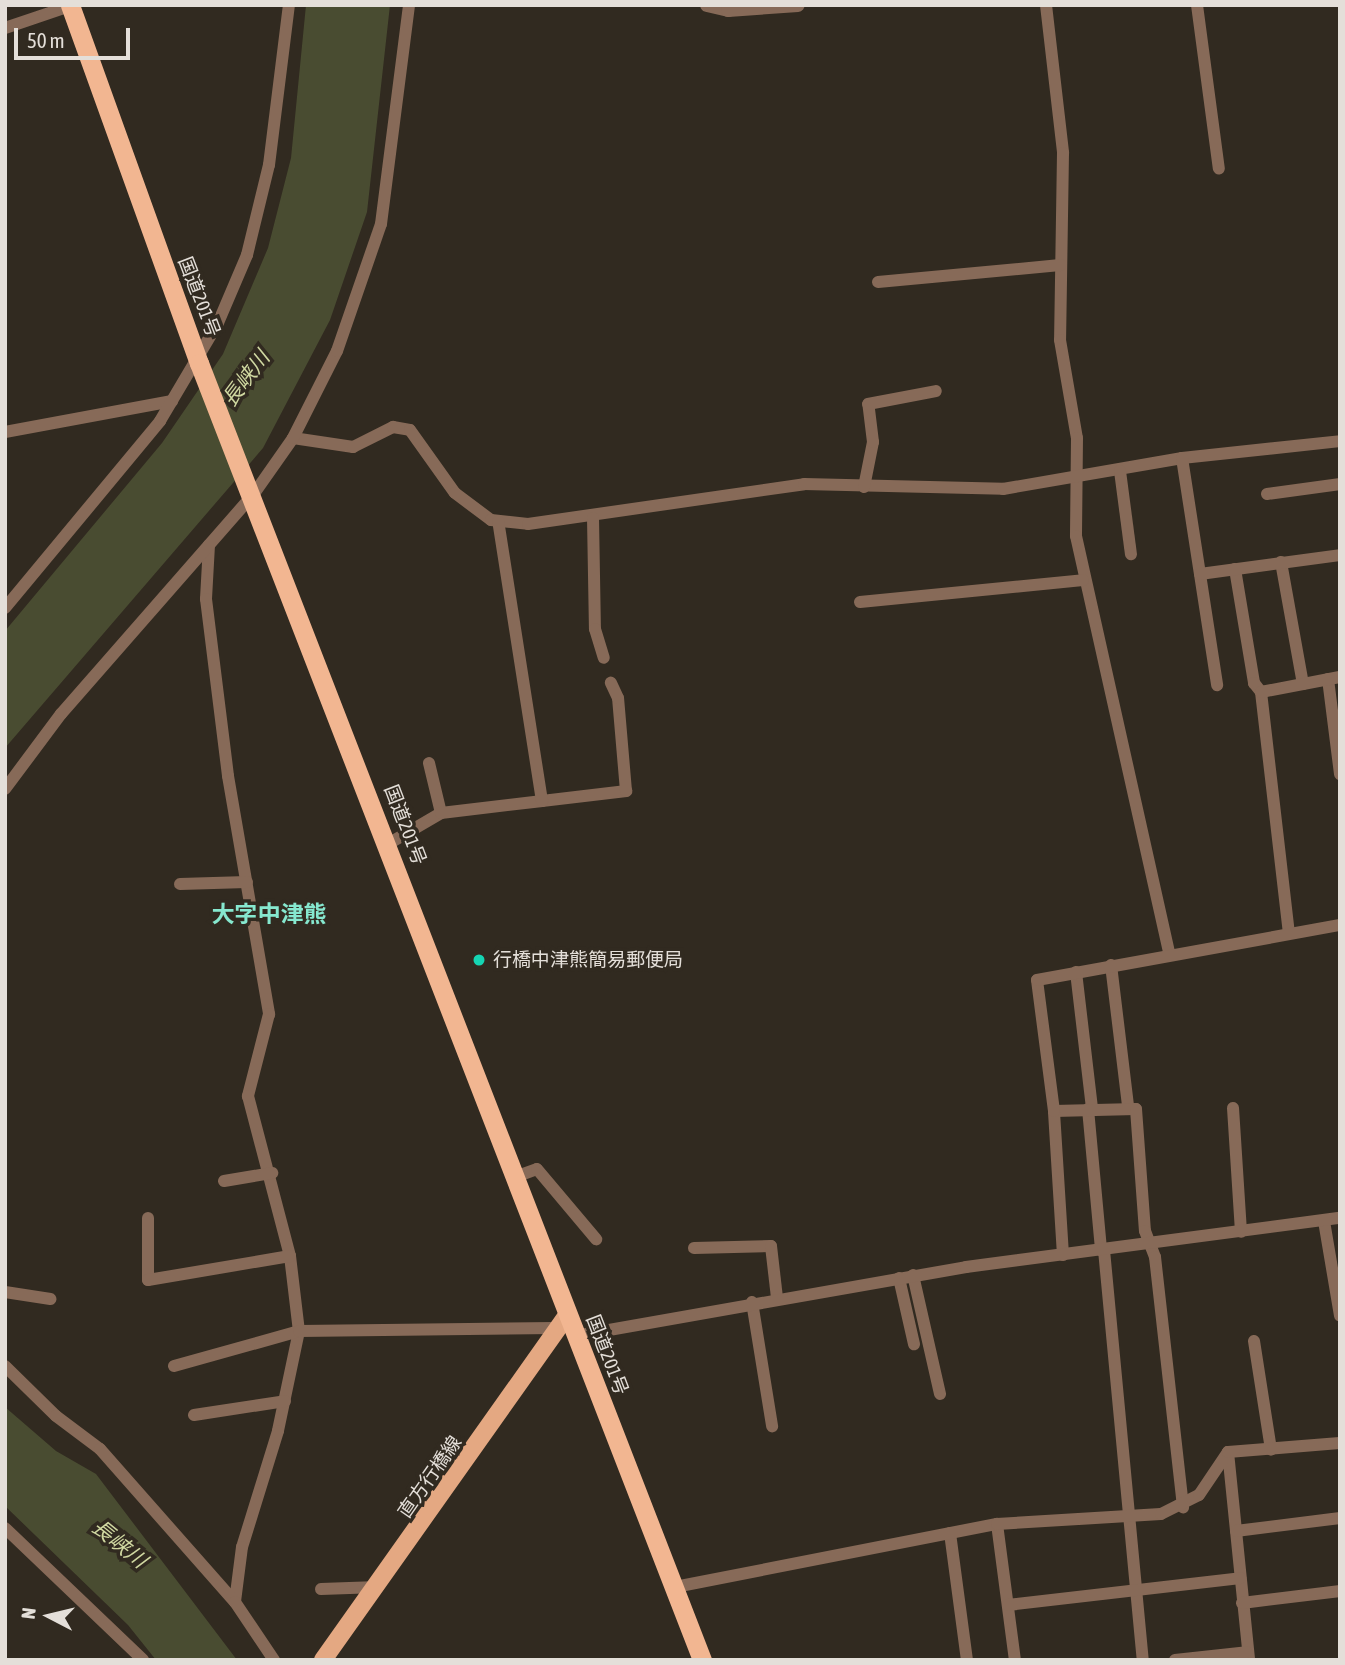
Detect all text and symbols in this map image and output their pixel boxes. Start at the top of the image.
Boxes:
scale bar [18,14,133,58]
text: 50 m [27,28,65,52]
street label: 国道201号 [173,254,225,340]
water label: 長峡川 [216,345,274,411]
street label: 国道201号 [379,782,431,868]
district label: 大字中津熊 [212,900,326,928]
place label: 行橋中津熊簡易郵便局 [493,949,683,971]
marker: 行橋中津熊簡易郵便局 [471,952,487,968]
street label: 国道201号 [581,1312,633,1398]
street label: 直方行橋線 [393,1432,467,1522]
water label: 長峡川 [88,1513,152,1573]
north arrow [14,1581,84,1651]
text: N [17,1607,40,1620]

